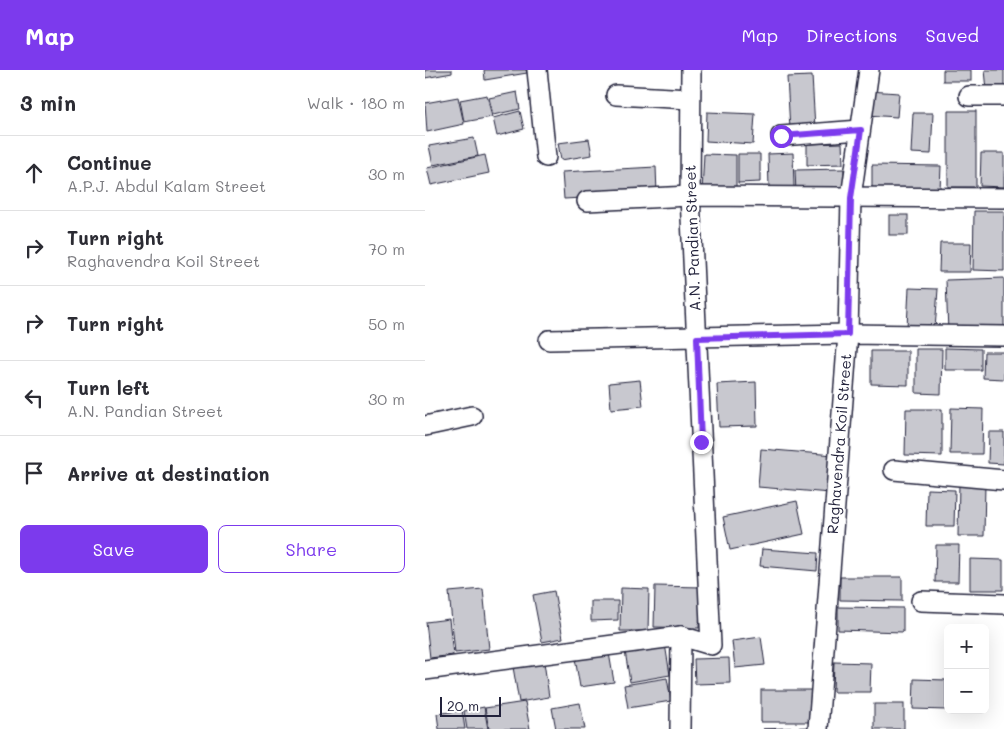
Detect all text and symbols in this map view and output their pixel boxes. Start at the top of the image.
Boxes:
text: Map [25,20,74,51]
text: Map [741,23,778,47]
text: Directions [806,23,898,47]
text: Saved [926,23,979,47]
text: 3 min [20,89,76,116]
text: Walk · 180 m [307,92,405,113]
route start [770,125,793,148]
text: Continue [67,150,152,175]
icon: ahead [20,159,48,187]
text: 30 m [368,163,405,184]
street label: A.N. Pandian Street [679,165,705,311]
text: A.P.J. Abdul Kalam Street [67,175,266,196]
text: Turn right [67,225,164,250]
icon: right [20,234,48,262]
text: 70 m [368,238,405,259]
text: Raghavendra Koil Street [67,250,260,271]
icon: right [20,309,48,337]
text: Turn right [67,311,164,336]
text: 50 m [368,313,405,334]
street label: Raghavendra Koil Street [822,353,855,535]
text: Turn left [67,375,150,400]
icon: left [20,384,48,412]
text: 30 m [368,388,405,409]
text: A.N. Pandian Street [67,400,223,421]
route end [690,431,713,454]
icon: arrive [20,459,48,487]
text: Arrive at destination [67,461,270,486]
button: Save [20,525,208,573]
button: Share [218,525,405,573]
map controls [944,624,989,714]
button: + [944,624,989,669]
button: − [944,669,989,714]
scale bar [440,694,501,717]
text: 20 m [447,696,479,715]

